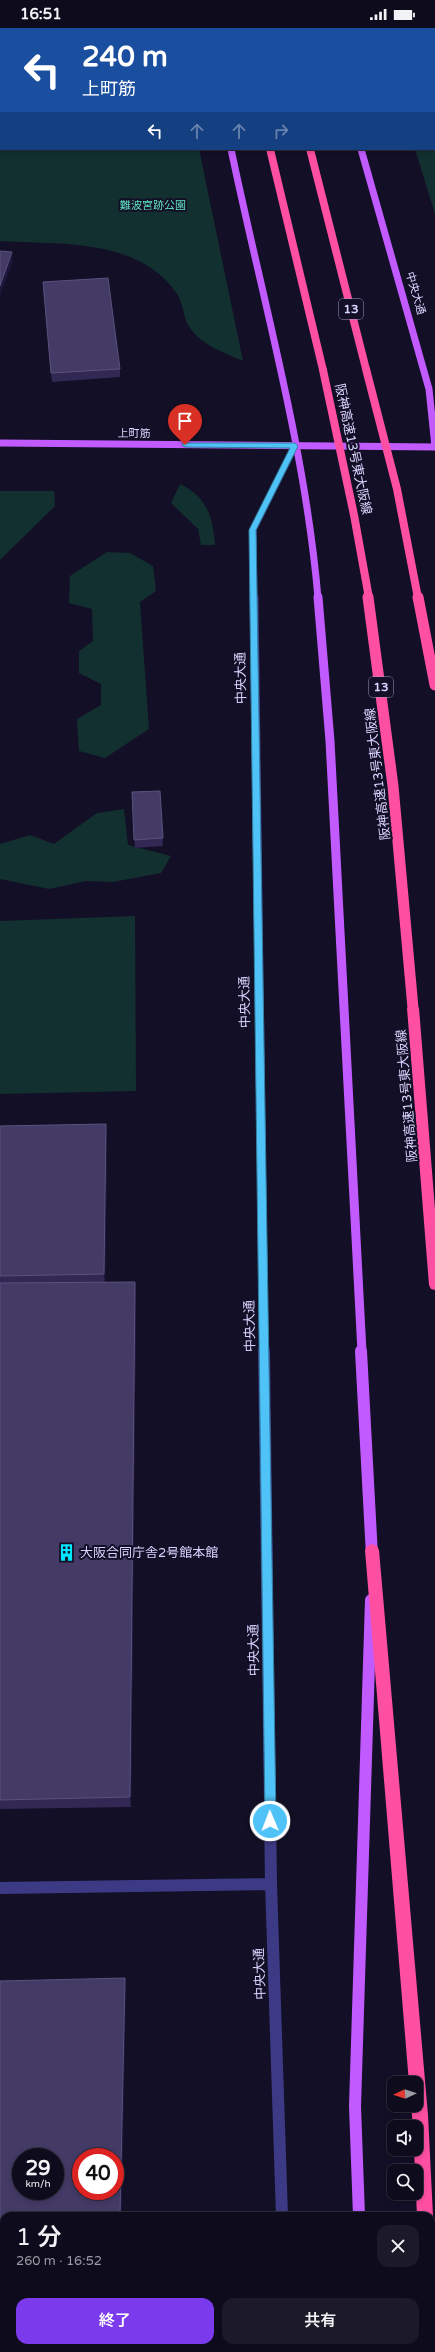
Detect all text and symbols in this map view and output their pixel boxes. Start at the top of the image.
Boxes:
text: 16:51 [20,5,62,23]
text: 240 m [82,40,168,74]
icon: left [16,44,68,96]
text: 上町筋 [82,78,136,100]
icon: left [144,120,166,142]
icon: ahead [186,120,208,142]
icon: ahead [228,120,250,142]
icon: right [270,120,292,142]
park label: 難波宮跡公園 [120,199,186,212]
street label: 中央大通 [403,270,428,316]
road number: 13 [339,299,363,319]
street label: 阪神高速13号東大阪線 [331,382,375,516]
pin [168,404,202,445]
icon: arrive [174,410,196,432]
street label: 上町筋 [118,427,151,440]
street label: 中央大通 [233,652,249,704]
road number: 13 [369,677,393,697]
street label: 阪神高速13号東大阪線 [362,707,394,841]
street label: 中央大通 [237,976,253,1028]
street label: 阪神高速13号東大阪線 [393,1029,421,1163]
street label: 中央大通 [242,1300,258,1352]
building icon: 大阪合同庁舎2号館本館 [57,1542,77,1562]
place label: 大阪合同庁舎2号館本館 [80,1545,218,1561]
street label: 中央大通 [246,1624,262,1676]
position arrow [249,1800,291,1842]
street label: 中央大通 [251,1948,269,2000]
north arrow [387,2076,423,2112]
map controls [387,2076,423,2200]
button: sound [387,2120,423,2156]
speed limit sign: 40 [72,2148,124,2200]
text: 29 [25,2157,51,2181]
button: search [387,2164,423,2200]
text: km/h [25,2178,51,2190]
text: 1 分 [16,2223,61,2252]
button: close [377,2225,419,2267]
text: 260 m · 16:52 [16,2253,102,2269]
button: 終了 [16,2298,214,2344]
button: 共有 [222,2298,419,2344]

